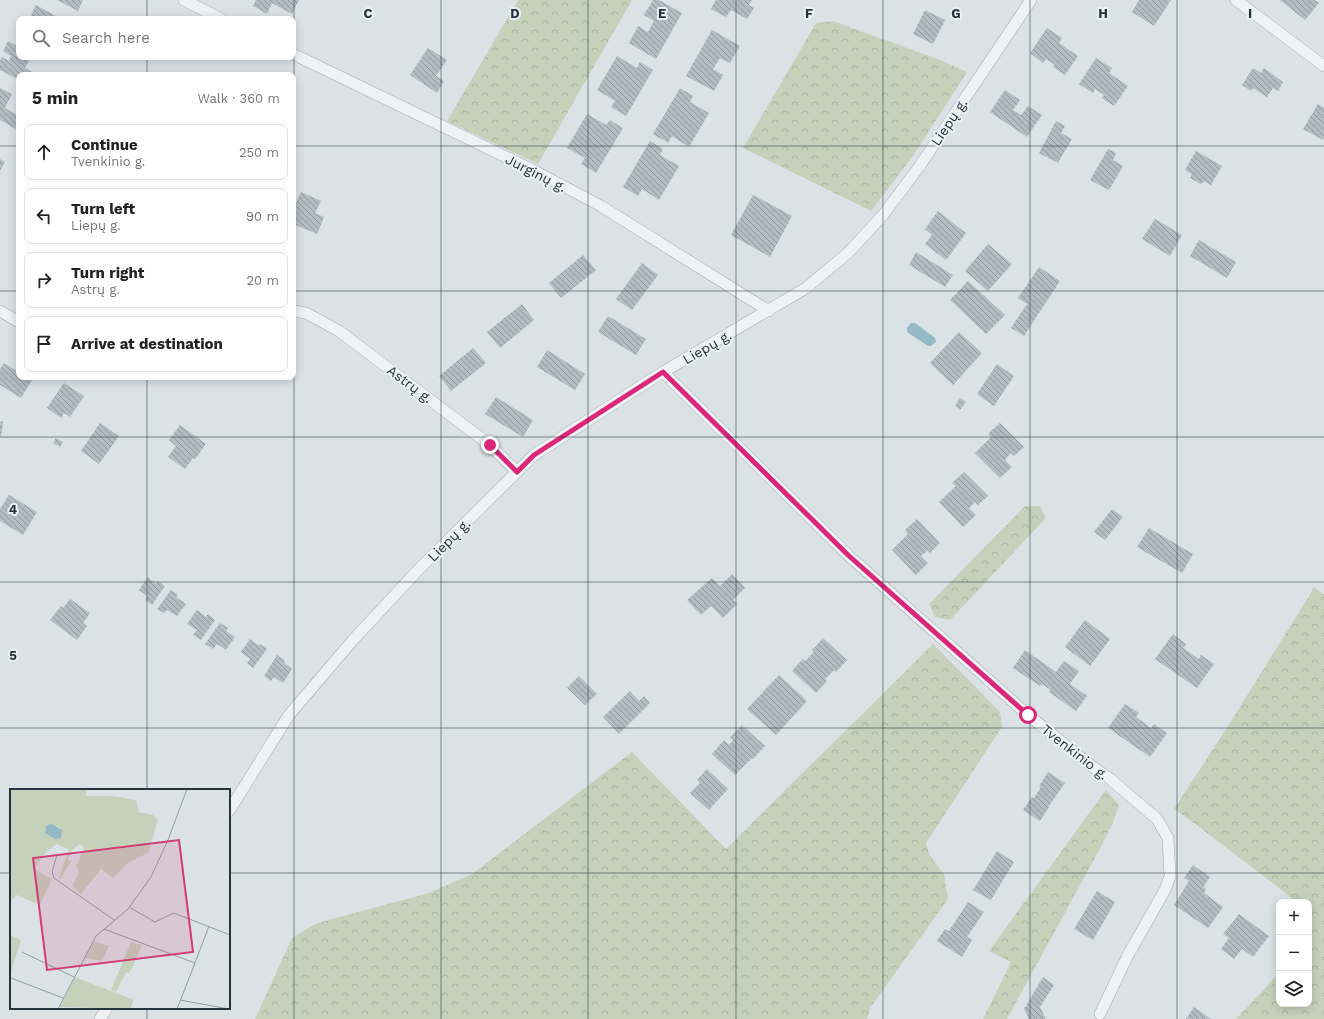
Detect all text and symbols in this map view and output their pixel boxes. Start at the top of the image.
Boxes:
text: C [364,6,373,21]
text: D [510,6,520,21]
text: E [658,6,666,21]
text: F [805,6,813,21]
text: G [951,6,961,21]
text: H [1098,6,1108,21]
text: I [1248,6,1252,21]
search box [16,16,296,60]
icon: search [30,27,52,49]
text: Search here [62,29,150,47]
text: 5 min [32,88,78,108]
text: Walk · 360 m [197,91,280,106]
street label: Liepų g. [927,95,971,149]
text: Continue [71,136,138,154]
icon: ahead [33,141,55,163]
text: 250 m [239,145,279,160]
street label: Jurginų g. [503,151,569,195]
text: Tvenkinio g. [71,154,145,169]
text: Turn left [71,200,135,218]
icon: left [33,205,55,227]
text: 90 m [246,209,279,224]
text: Liepų g. [71,218,121,233]
text: Turn right [71,264,144,282]
icon: right [33,269,55,291]
text: 20 m [247,273,279,288]
text: Astrų g. [71,282,120,297]
street label: Liepų g. [680,327,734,367]
icon: arrive [33,333,55,355]
text: Arrive at destination [71,335,223,353]
street label: Astrų g. [384,362,436,406]
route end [481,436,499,454]
text: 4 [9,502,18,517]
street label: Liepų g. [424,515,474,565]
text: 5 [9,648,17,663]
route start [1019,706,1037,724]
street label: Tvenkinio g. [1039,721,1111,783]
inset map [10,789,230,1009]
map controls [1276,899,1312,1007]
button: + [1276,899,1312,935]
button: − [1276,935,1312,971]
button: layers [1276,971,1312,1007]

